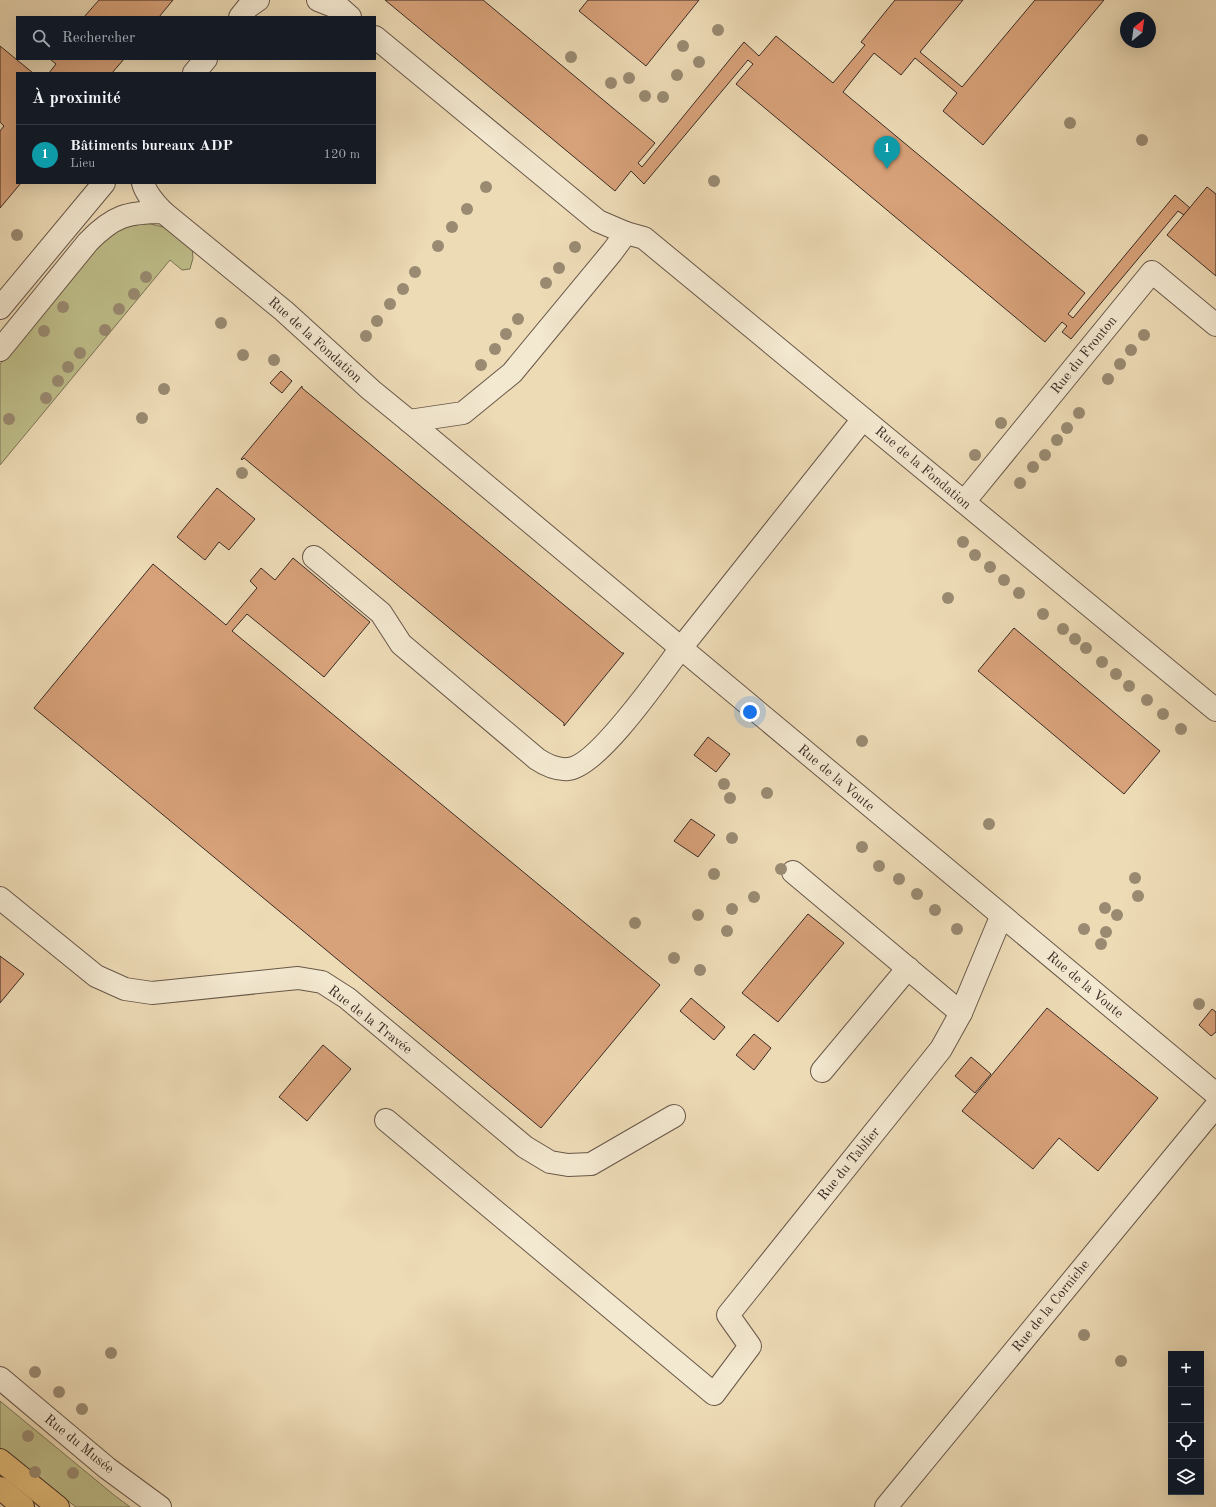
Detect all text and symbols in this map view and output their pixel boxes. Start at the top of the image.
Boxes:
north arrow [1120,12,1156,48]
search box [16,16,376,60]
icon: search [30,27,52,49]
text: Rechercher [62,31,135,46]
text: À proximité [32,90,121,107]
pin: 1 [874,136,900,169]
text: Bâtiments bureaux ADP [70,139,233,154]
text: 1 [41,148,49,161]
text: 120 m [323,148,360,161]
text: Lieu [70,157,95,170]
street label: Rue de la Fondation [266,294,365,386]
street label: Rue du Fronton [1048,313,1120,397]
street label: Rue de la Fondation [872,424,974,512]
your location [740,702,760,722]
street label: Rue de la Voute [795,742,877,814]
street label: Rue de la Voute [1044,949,1126,1021]
street label: Rue de la Travée [326,983,414,1057]
street label: Rue du Tablier [815,1125,883,1203]
street label: Rue de la Corniche [1010,1257,1092,1355]
map controls [1168,1351,1204,1495]
button: + [1168,1351,1204,1387]
button: − [1168,1387,1204,1423]
street label: Rue du Musée [42,1412,116,1476]
button: locate [1168,1423,1204,1459]
button: layers [1168,1459,1204,1495]

